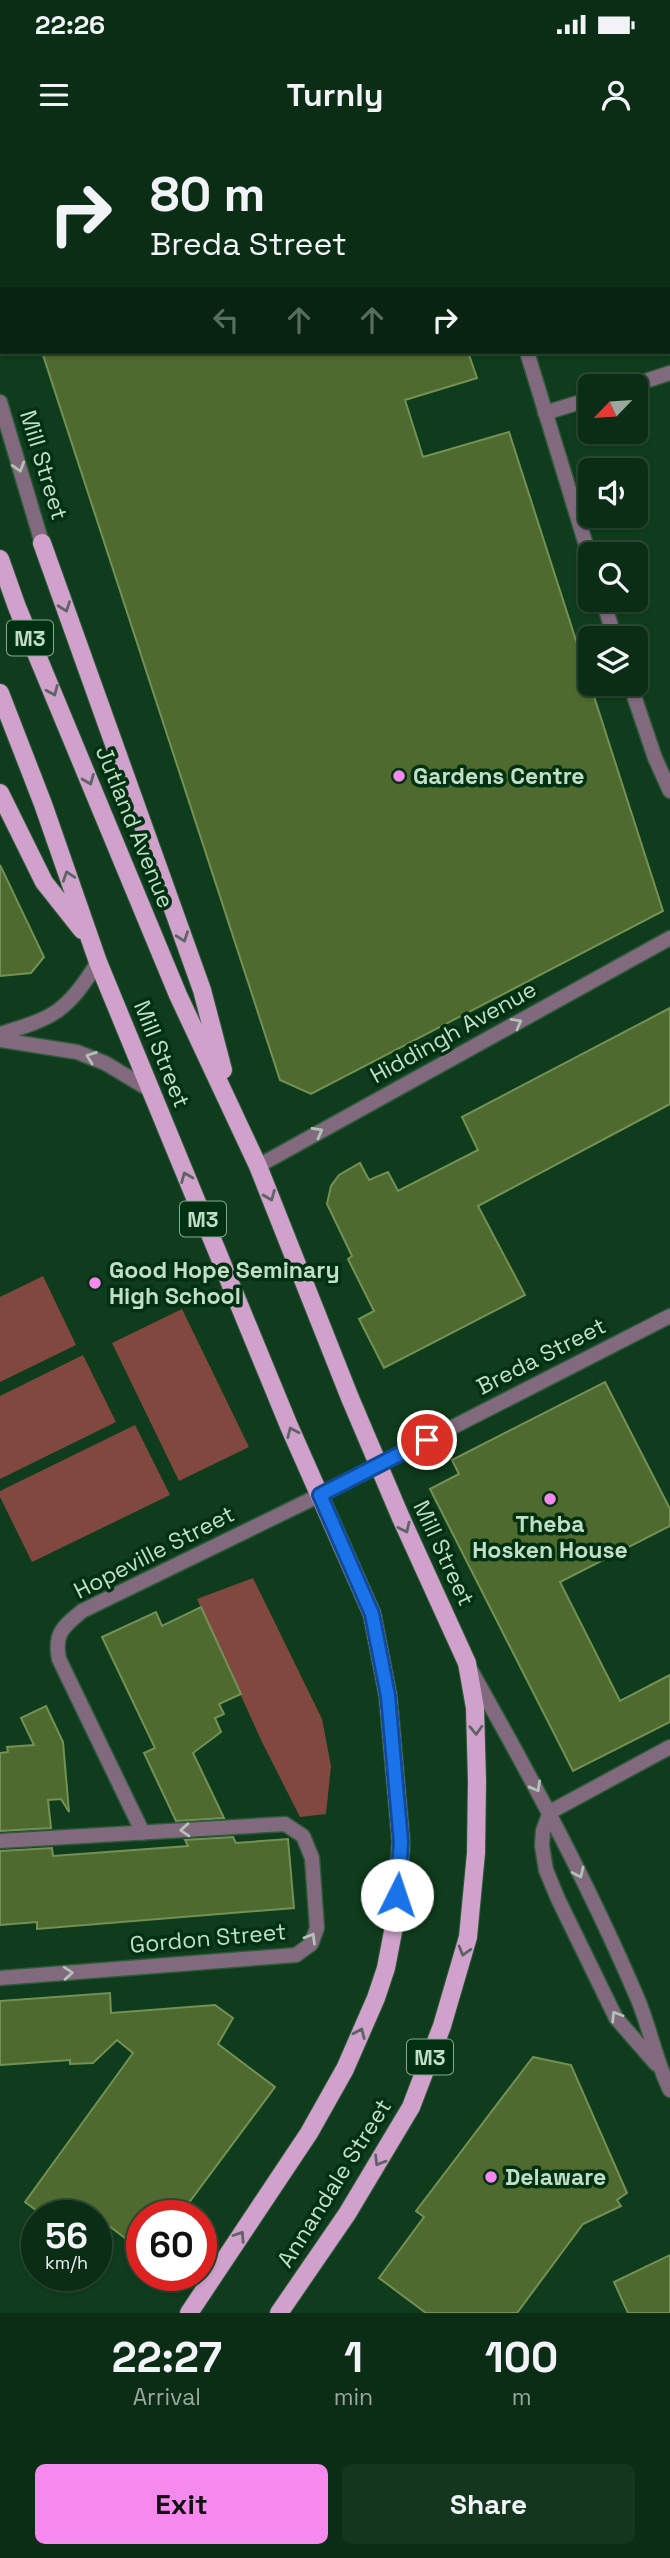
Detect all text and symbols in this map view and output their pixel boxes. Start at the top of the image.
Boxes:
text: 22:26 [35,8,105,42]
text: Turnly [287,75,383,115]
icon: menu [35,76,73,114]
icon: person [597,76,635,114]
text: 80 m [150,163,265,225]
icon: right [35,168,126,259]
text: Breda Street [150,224,347,264]
icon: left [207,301,245,339]
icon: ahead [280,301,318,339]
icon: ahead [353,301,391,339]
icon: right [426,301,464,339]
north arrow [578,374,648,444]
map controls [578,374,648,696]
street label: Mill Street [13,407,75,523]
button: sound [578,458,648,528]
one-way arrow [11,461,26,473]
button: search [578,542,648,612]
one-way arrow [57,601,71,613]
road number: M3 [7,620,53,656]
button: layers [578,626,648,696]
one-way arrow [44,684,58,696]
street label: Jutland Avenue [89,741,181,913]
place label: Gardens Centre [413,761,585,791]
marker: Gardens Centre [391,768,407,784]
one-way arrow [81,773,95,785]
one-way arrow [62,871,76,883]
one-way arrow [175,930,189,942]
street label: Hiddingh Avenue [364,974,542,1090]
street label: Mill Street [127,996,197,1112]
one-way arrow [510,1018,522,1031]
one-way arrow [85,1051,97,1065]
one-way arrow [310,1127,323,1141]
one-way arrow [180,1172,194,1184]
one-way arrow [262,1189,276,1201]
road number: M3 [180,1202,226,1236]
place label: Good Hope Seminary High School [109,1255,340,1311]
marker: Good Hope Seminary High School [87,1275,103,1291]
street label: Breda Street [471,1311,611,1401]
pin [397,1410,457,1470]
icon: arrive [408,1421,446,1459]
one-way arrow [286,1427,300,1440]
marker: Theba Hosken House [542,1491,558,1507]
street label: Mill Street [407,1495,481,1611]
street label: Hopeville Street [69,1499,239,1605]
place label: Theba Hosken House [472,1509,628,1565]
one-way arrow [397,1521,411,1533]
one-way arrow [468,1725,483,1736]
one-way arrow [528,1779,541,1792]
one-way arrow [180,1822,191,1837]
position arrow [360,1858,434,1932]
one-way arrow [571,1866,585,1879]
street label: Gordon Street [128,1916,288,1960]
one-way arrow [303,1933,316,1946]
one-way arrow [457,1945,472,1957]
one-way arrow [63,1965,74,1980]
one-way arrow [611,2010,624,2023]
one-way arrow [352,2028,366,2040]
road number: M3 [407,2039,453,2074]
street label: Annandale Street [270,2093,398,2273]
one-way arrow [374,2154,387,2167]
place label: Delaware [505,2162,606,2192]
marker: Delaware [483,2169,499,2185]
speed limit sign: 60 [126,2200,217,2291]
text: 56 [45,2214,88,2258]
one-way arrow [232,2231,244,2244]
text: km/h [45,2251,88,2274]
text: 22:27 [112,2331,222,2384]
text: 1 [344,2331,363,2384]
text: 100 [485,2331,558,2384]
text: Arrival [133,2382,201,2412]
text: min [334,2382,373,2412]
text: m [512,2382,531,2412]
button: Exit [35,2464,328,2544]
button: Share [342,2464,635,2544]

